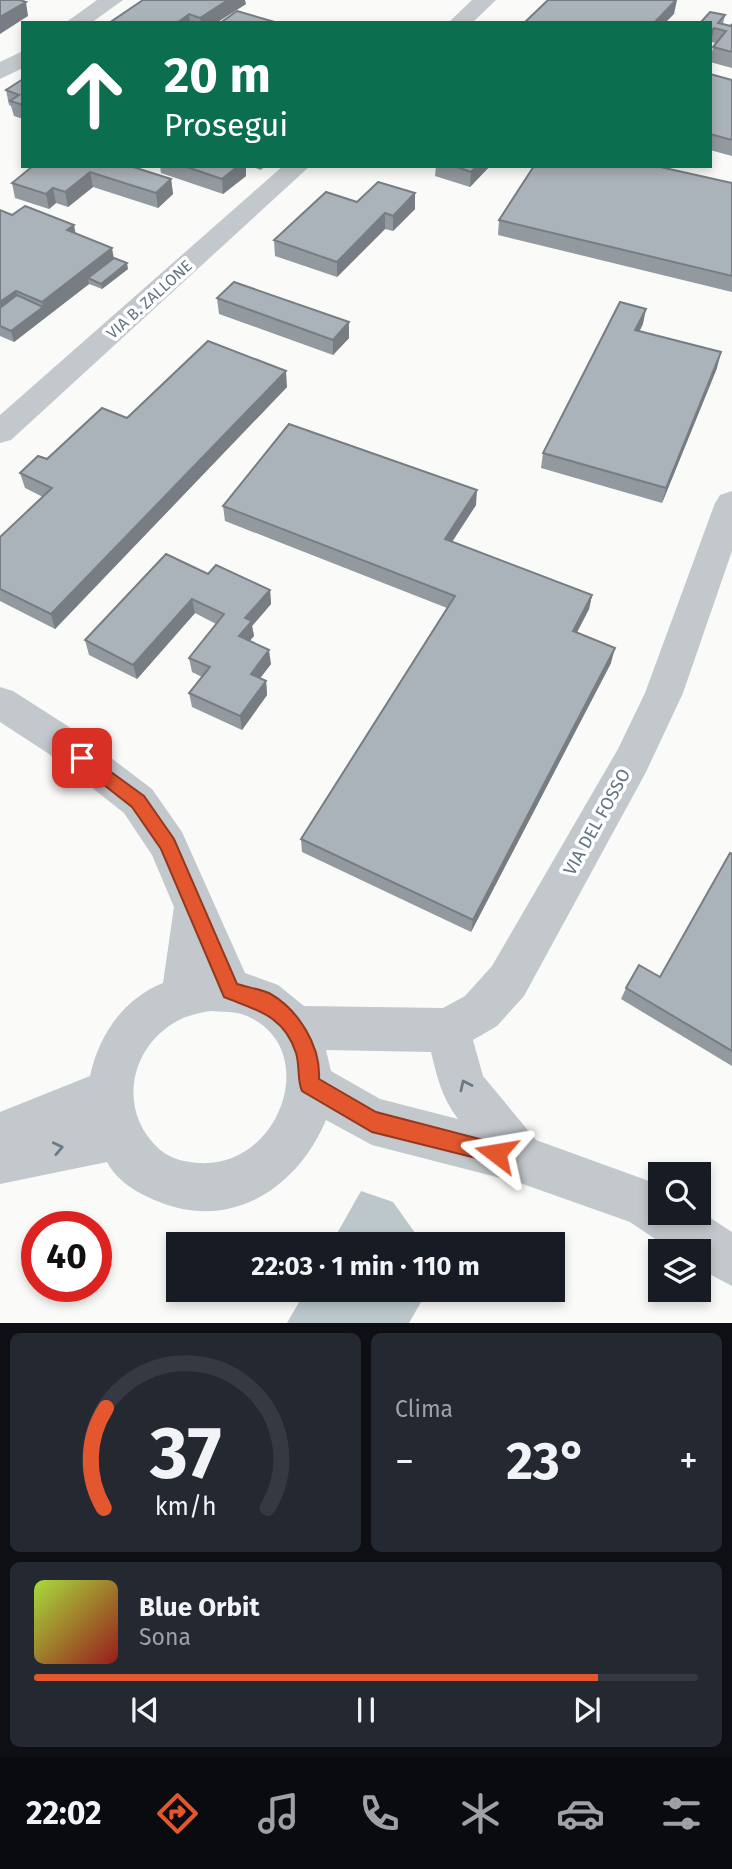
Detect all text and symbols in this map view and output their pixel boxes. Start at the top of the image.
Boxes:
text: 20 m [164,46,271,105]
icon: ahead [49,49,140,140]
text: Prosegui [164,106,288,144]
street label: VIA B. ZALLONE [103,256,196,343]
pin [52,728,112,788]
icon: arrive [63,739,101,777]
street label: VIA DEL FOSSO [559,765,635,879]
one-way arrow [459,1080,473,1092]
position arrow [459,1116,533,1190]
one-way arrow [52,1142,64,1157]
map controls [648,1162,711,1302]
button: search [648,1162,711,1225]
speed limit sign: 40 [21,1211,112,1302]
button: layers [648,1239,711,1302]
text: 22:03 · 1 min · 110 m [251,1251,480,1282]
text: Clima [395,1395,453,1423]
text: 37 [149,1411,221,1498]
text: 23° [506,1430,587,1493]
text: − [395,1438,414,1484]
text: + [679,1438,698,1484]
text: km/h [155,1492,216,1522]
text: Blue Orbit [139,1592,259,1623]
text: Sona [139,1623,191,1651]
icon: previous [126,1691,164,1729]
icon: pause [347,1691,385,1729]
icon: next [568,1691,606,1729]
icon: directions [153,1789,202,1838]
icon: music [254,1789,303,1838]
icon: phone [355,1789,404,1838]
icon: climate [456,1789,505,1838]
icon: car [556,1789,605,1838]
icon: filters [657,1789,706,1838]
text: 22:02 [26,1794,102,1832]

